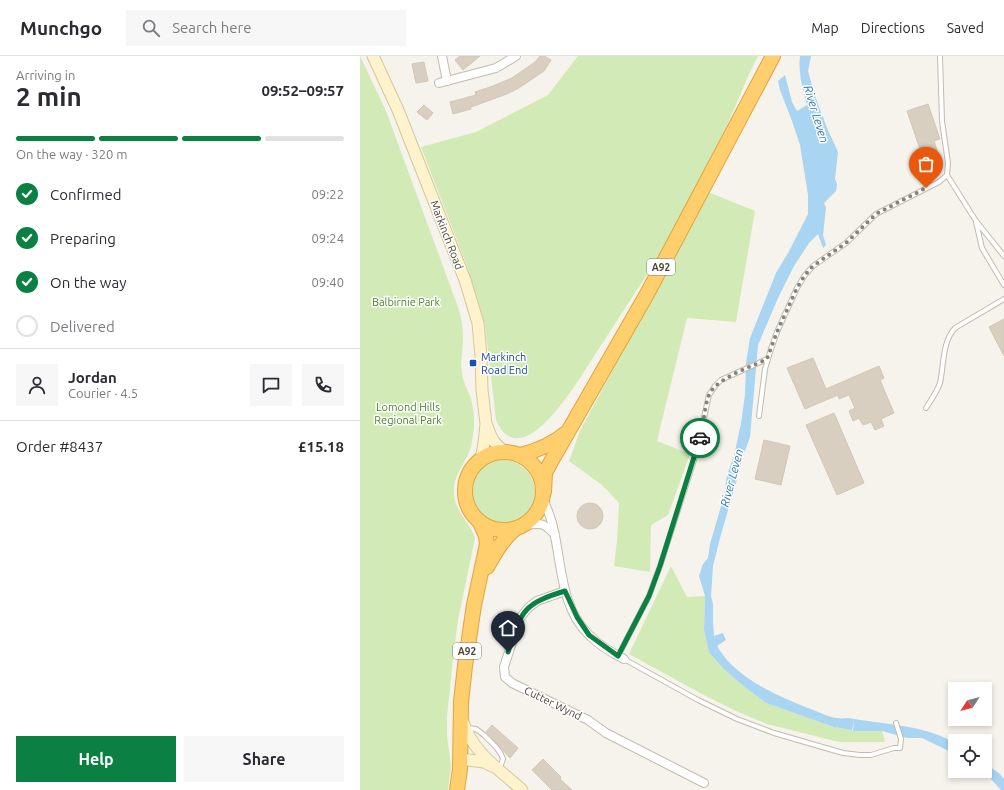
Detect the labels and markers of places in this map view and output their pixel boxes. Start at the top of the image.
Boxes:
pin [909,147,943,188]
place label: Markinch Road End [481,351,528,376]
marker: Markinch Road End [468,358,478,368]
pin [491,611,525,652]

